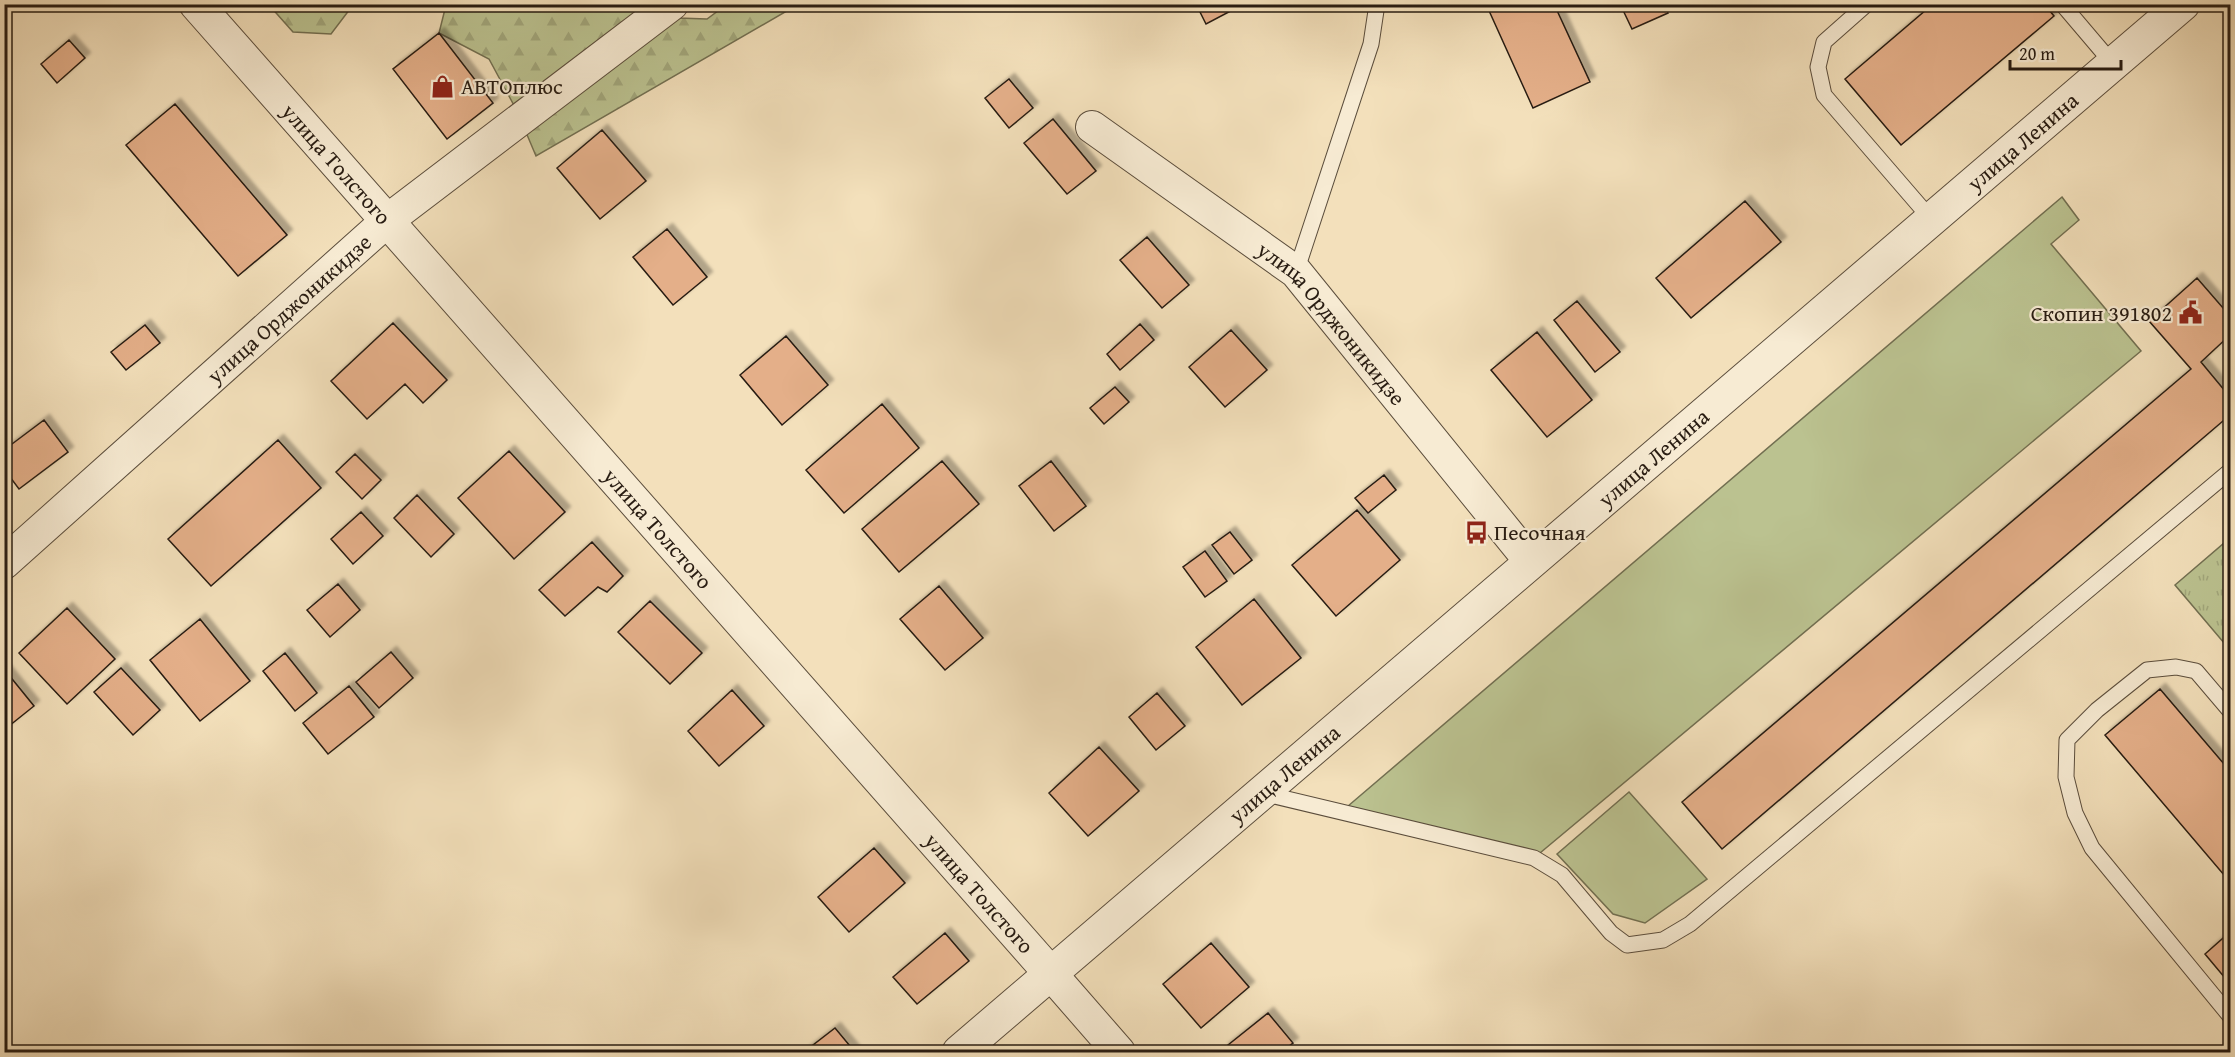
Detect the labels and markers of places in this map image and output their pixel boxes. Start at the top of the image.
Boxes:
place label: АВТОплюс [461,70,563,102]
shop icon: АВТОплюс [430,73,456,99]
place label: Скопин 391802 [2031,297,2172,329]
public building icon: Скопин 391802 [2177,300,2203,326]
place label: Песочная [1494,516,1586,548]
bus stop icon: Песочная [1463,519,1489,545]

